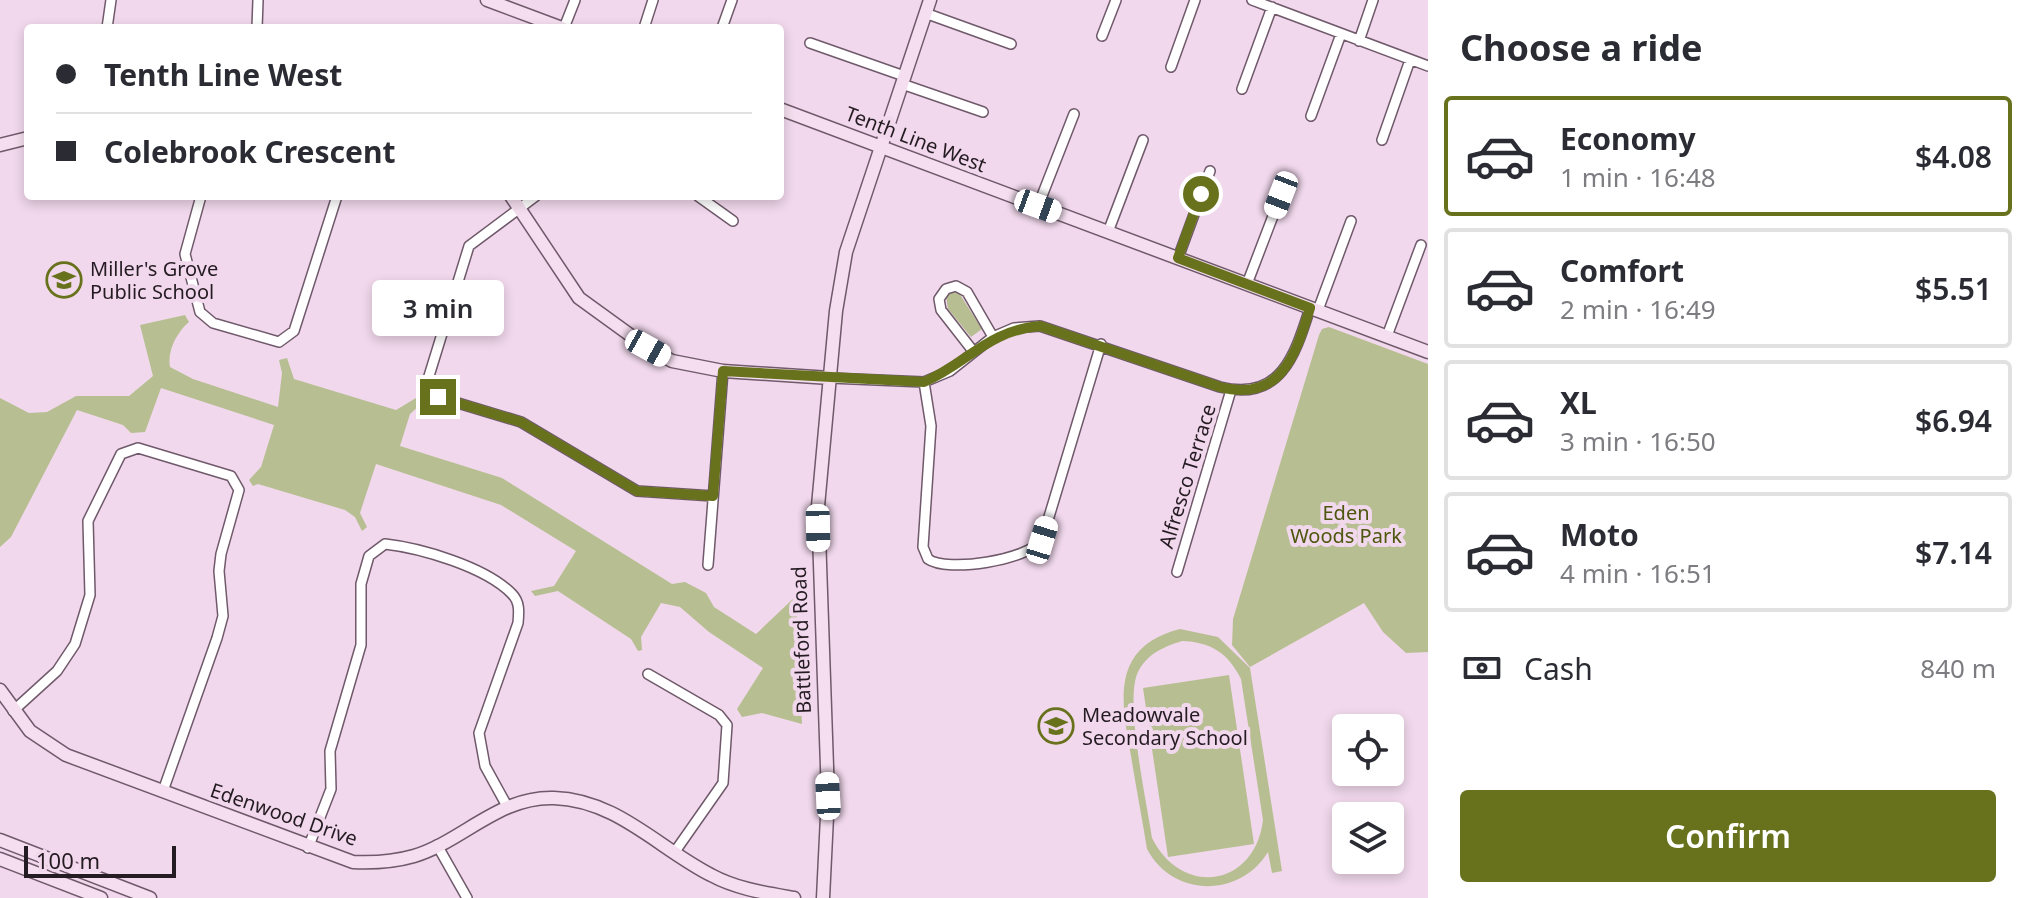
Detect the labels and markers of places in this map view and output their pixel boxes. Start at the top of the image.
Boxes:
place label: Miller's Grove Public School [90,255,218,305]
school or university icon: Miller's Grove Public School [45,261,83,299]
place label: Meadowvale Secondary School [1082,701,1248,751]
school or university icon: Meadowvale Secondary School [1037,707,1075,745]

